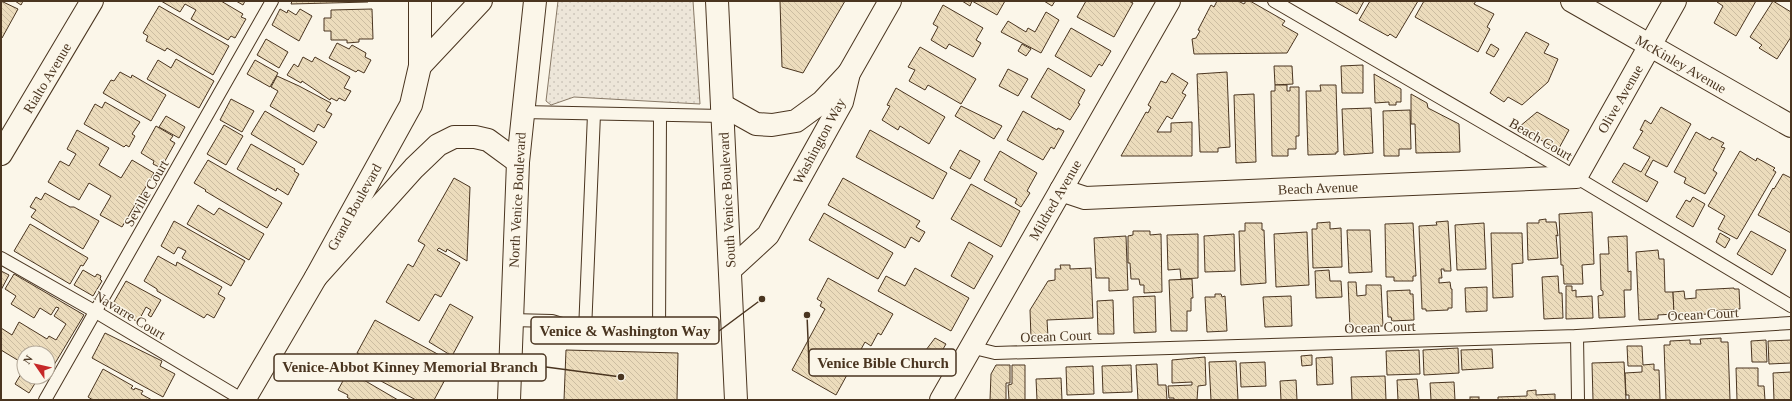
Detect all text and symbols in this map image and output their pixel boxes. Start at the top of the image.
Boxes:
street label: McKinley Avenue [1633,32,1729,96]
street label: Rialto Avenue [21,40,74,116]
street label: Olive Avenue [1595,62,1646,136]
street label: Washington Way [790,96,848,187]
street label: Beach Court [1507,115,1575,164]
street label: North Venice Boulevard [506,132,529,268]
street label: South Venice Boulevard [716,132,739,268]
street label: Seville Court [121,157,172,229]
street label: Mildred Avenue [1026,157,1085,243]
street label: Grand Boulevard [324,161,384,253]
street label: Beach Avenue [1278,180,1358,197]
street label: Navarre Court [91,288,168,343]
street label: Ocean Court [1667,305,1739,324]
callout: Venice & Washington Way [531,317,719,344]
street label: Ocean Court [1344,319,1416,336]
text: Venice & Washington Way [539,323,711,339]
street label: Ocean Court [1020,328,1092,345]
north arrow [16,345,56,385]
callout: Venice Bible Church [809,349,956,376]
text: N [21,353,35,366]
callout: Venice-Abbot Kinney Memorial Branch [274,354,546,381]
text: Venice Bible Church [817,355,949,371]
text: Venice-Abbot Kinney Memorial Branch [282,359,538,375]

